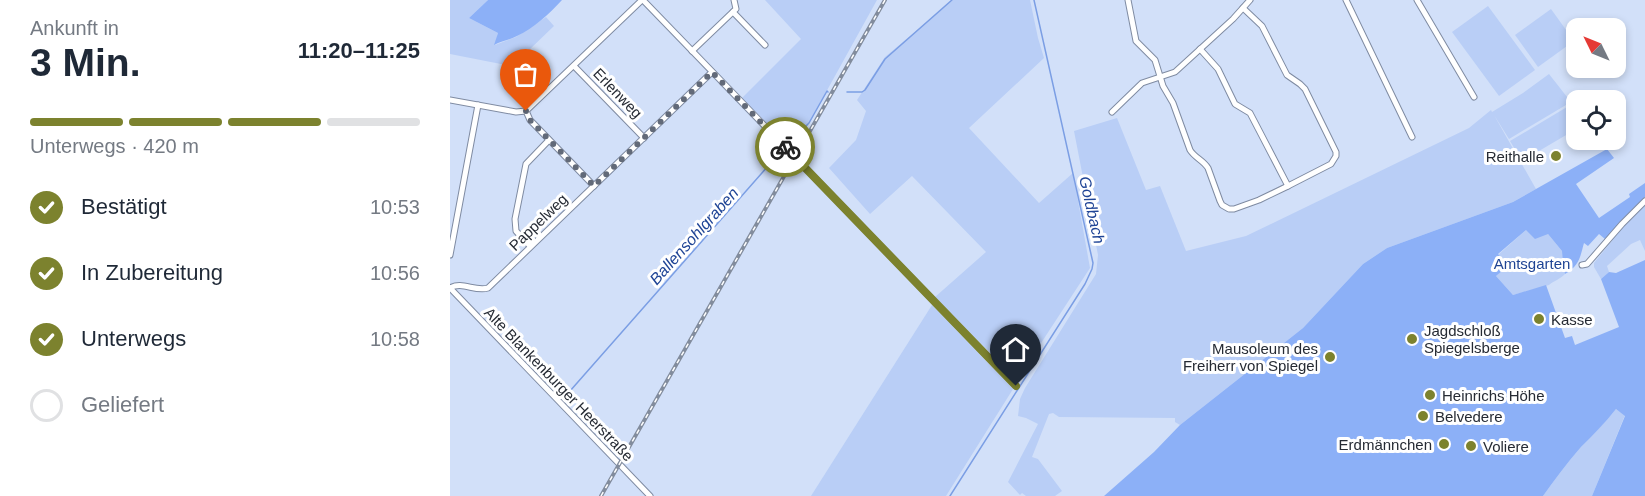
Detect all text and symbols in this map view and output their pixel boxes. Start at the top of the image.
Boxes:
text: Ankunft in [30,17,119,39]
north arrow [1566,18,1626,78]
map controls [1566,18,1626,150]
text: 11:20–11:25 [298,38,420,63]
text: 3 Min. [30,41,141,84]
pin [500,49,551,111]
icon: bag [509,58,542,91]
street label: Erlenweg [590,65,646,121]
button: locate [1566,90,1626,150]
courier [755,117,815,177]
icon: bike [769,131,802,164]
text: Unterwegs · 420 m [30,135,199,157]
place label: Reithalle [1486,148,1544,165]
marker: Reithalle [1549,149,1563,163]
water label: Goldbach [1076,175,1108,245]
water label: Ballensohlgraben [646,184,742,288]
street label: Pappelweg [505,190,571,254]
icon: check [30,191,63,224]
text: Bestätigt [81,194,167,219]
text: 10:53 [370,196,420,218]
park label: Amtsgarten [1494,255,1570,272]
icon: check [30,257,63,290]
text: In Zubereitung [81,260,223,285]
text: 10:56 [370,262,420,284]
street label: Alte Blankenburger Heerstraße [481,304,637,464]
place label: Kasse [1551,311,1593,328]
marker: Kasse [1532,312,1546,326]
place label: Jagdschloß Spiegelsberge [1424,322,1520,356]
icon: check [30,323,63,356]
pin [990,324,1041,386]
text: Unterwegs [81,326,186,351]
text: 10:58 [370,328,420,350]
marker: Jagdschloß Spiegelsberge [1405,332,1419,346]
icon: home [999,333,1032,366]
place label: Mausoleum des Freiherr von Spiegel [1183,340,1318,374]
marker: Mausoleum des Freiherr von Spiegel [1323,350,1337,364]
place label: Heinrichs Höhe [1442,387,1545,404]
marker: Heinrichs Höhe [1423,388,1437,402]
text: Geliefert [81,392,164,417]
place label: Belvedere [1435,408,1503,425]
marker: Belvedere [1416,409,1430,423]
place label: Erdmännchen [1339,436,1432,453]
marker: Erdmännchen [1437,437,1451,451]
place label: Voliere [1483,438,1529,455]
marker: Voliere [1464,439,1478,453]

